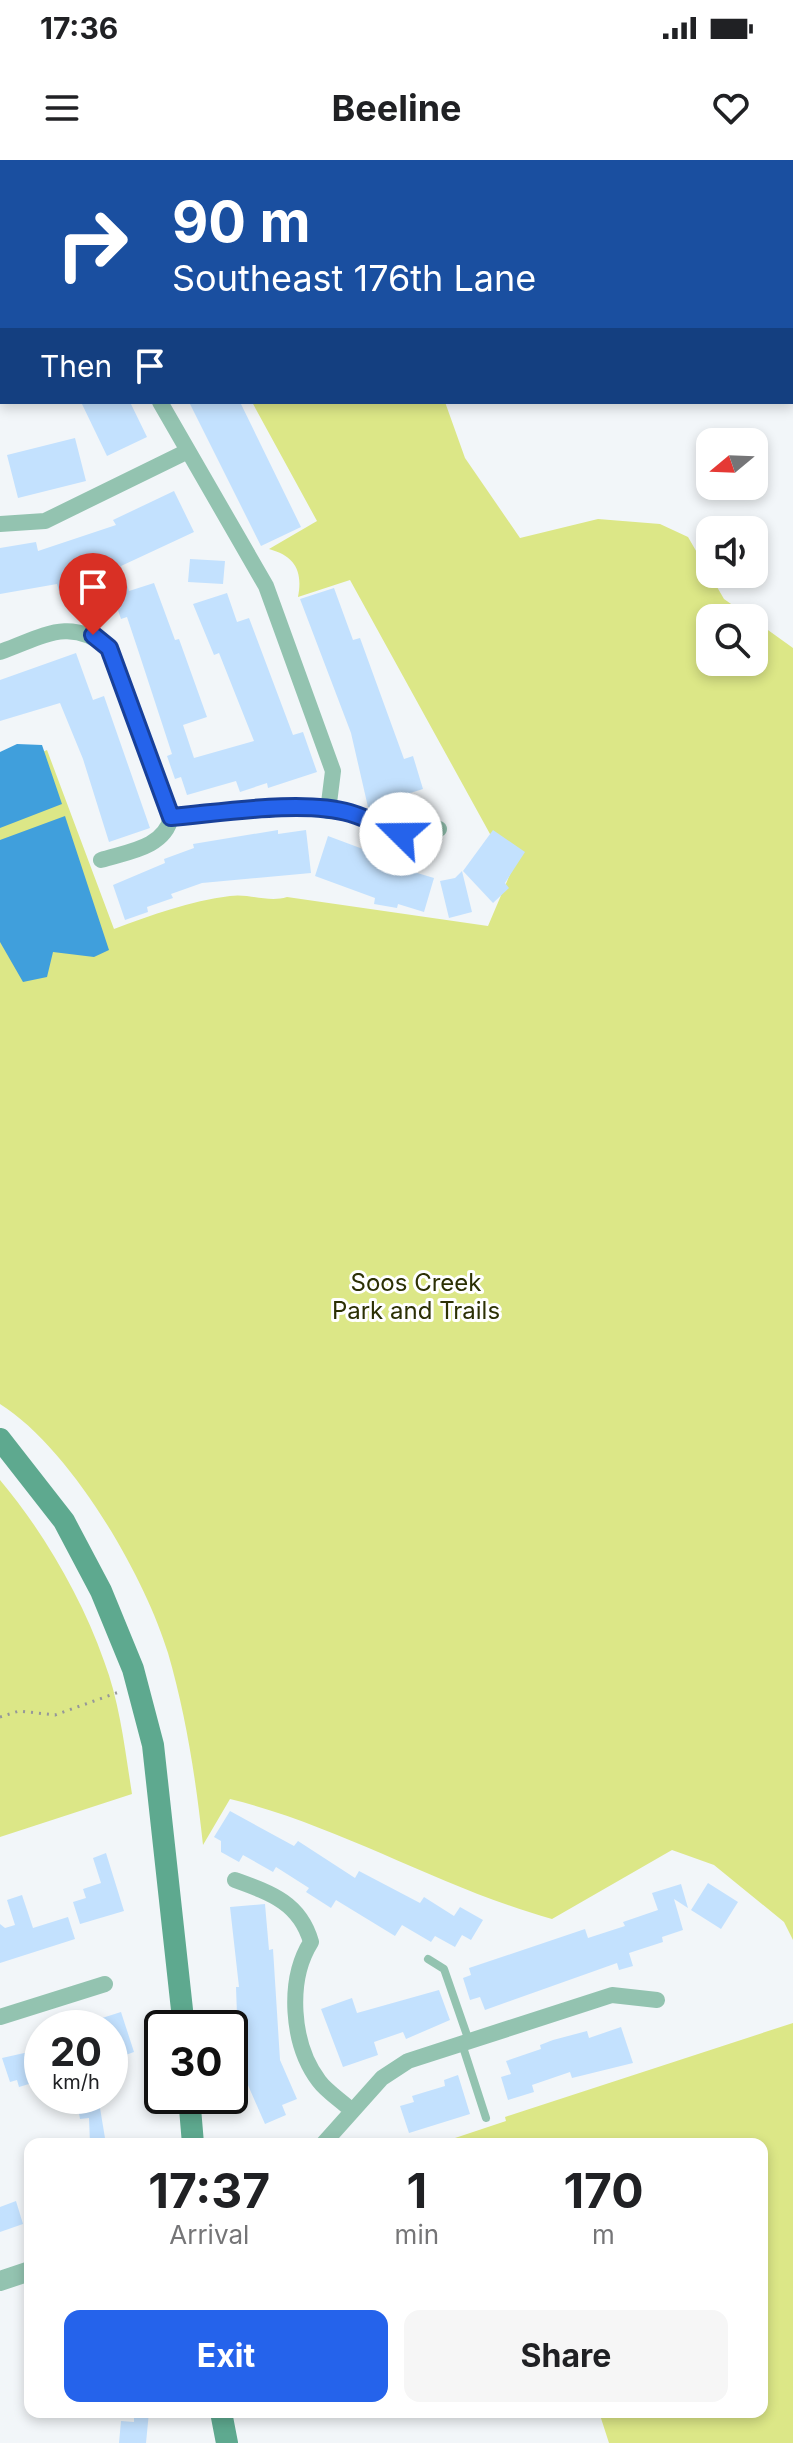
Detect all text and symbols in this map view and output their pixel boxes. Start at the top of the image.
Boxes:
text: 17:36 [40,10,118,46]
icon: menu [40,86,84,130]
text: Beeline [331,86,462,130]
icon: heart [709,86,753,130]
text: 90 m [172,188,311,256]
icon: right [40,192,144,296]
text: Southeast 176th Lane [172,256,536,300]
icon: arrive [128,344,172,388]
text: Then [40,348,112,384]
north arrow [696,428,768,500]
map controls [696,428,768,676]
button: sound [696,516,768,588]
pin [59,553,127,635]
icon: arrive [71,565,115,609]
button: search [696,604,768,676]
position arrow [359,792,443,876]
park label: Soos Creek Park and Trails [332,1268,500,1325]
speed limit sign: 30 [144,2010,248,2114]
text: 20 [50,2027,102,2076]
text: km/h [52,2070,100,2094]
text: 17:37 [148,2161,270,2220]
text: 1 [406,2161,427,2220]
text: 170 [563,2161,644,2220]
text: Arrival [169,2219,249,2250]
text: min [395,2219,439,2250]
text: m [592,2219,615,2250]
button: Exit [64,2310,388,2402]
button: Share [404,2310,728,2402]

